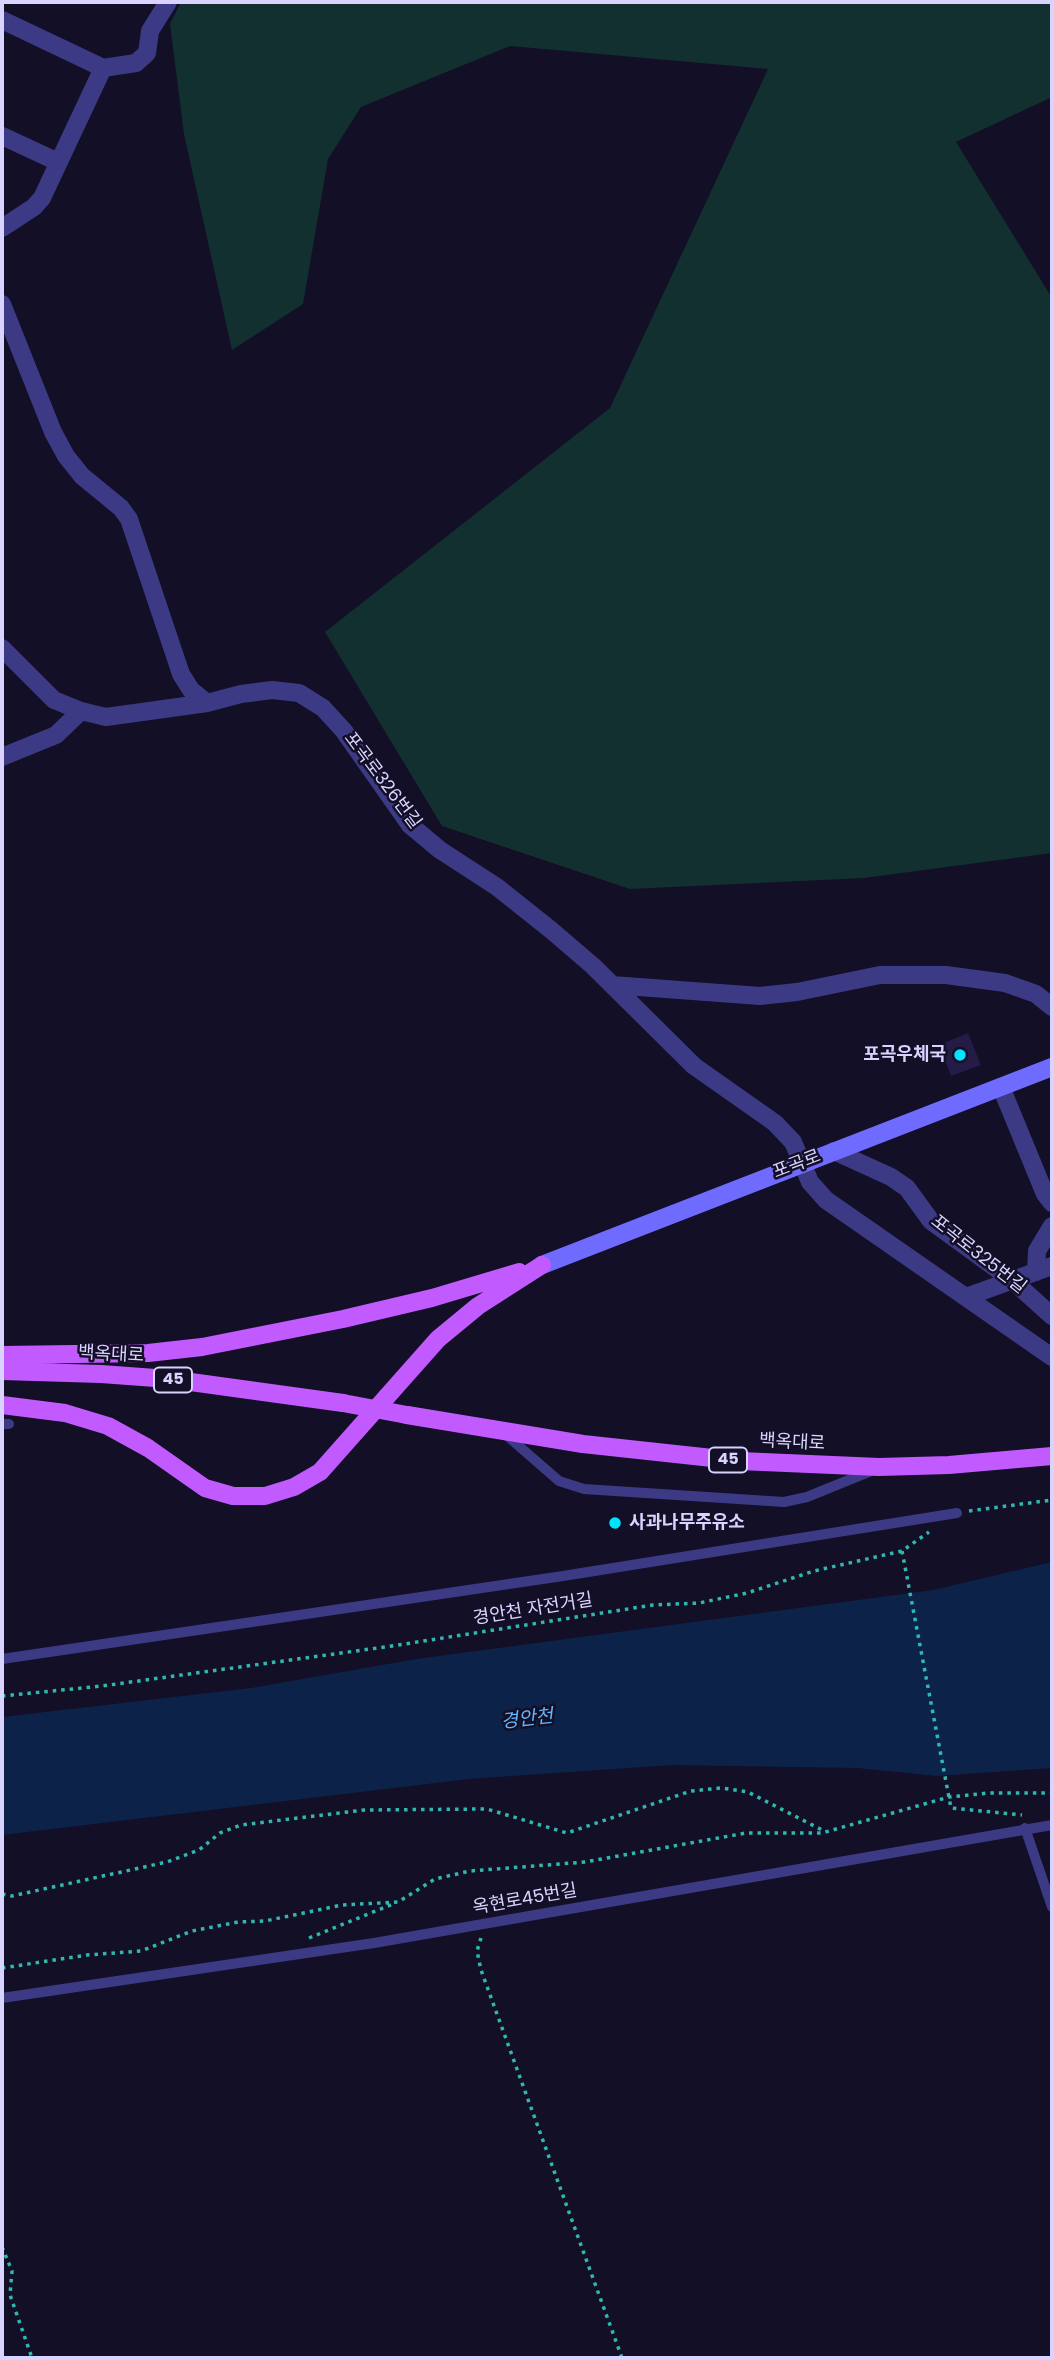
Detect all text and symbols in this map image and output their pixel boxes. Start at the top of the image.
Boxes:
street label: 포곡로326번길 [339,729,425,833]
place label: 포곡우체국 [863,1044,946,1066]
marker: 포곡우체국 [952,1047,968,1063]
street label: 포곡로 [770,1146,824,1184]
street label: 포곡로325번길 [926,1211,1030,1299]
street label: 백옥대로 [77,1342,145,1368]
road number: 45 [154,1368,192,1392]
street label: 백옥대로 [758,1430,826,1456]
road number: 45 [709,1448,747,1472]
place label: 사과나무주유소 [629,1512,745,1534]
marker: 사과나무주유소 [607,1515,623,1531]
street label: 경안천 자전거길 [472,1590,594,1630]
water label: 경안천 [500,1705,554,1735]
street label: 옥현로45번길 [471,1880,579,1920]

